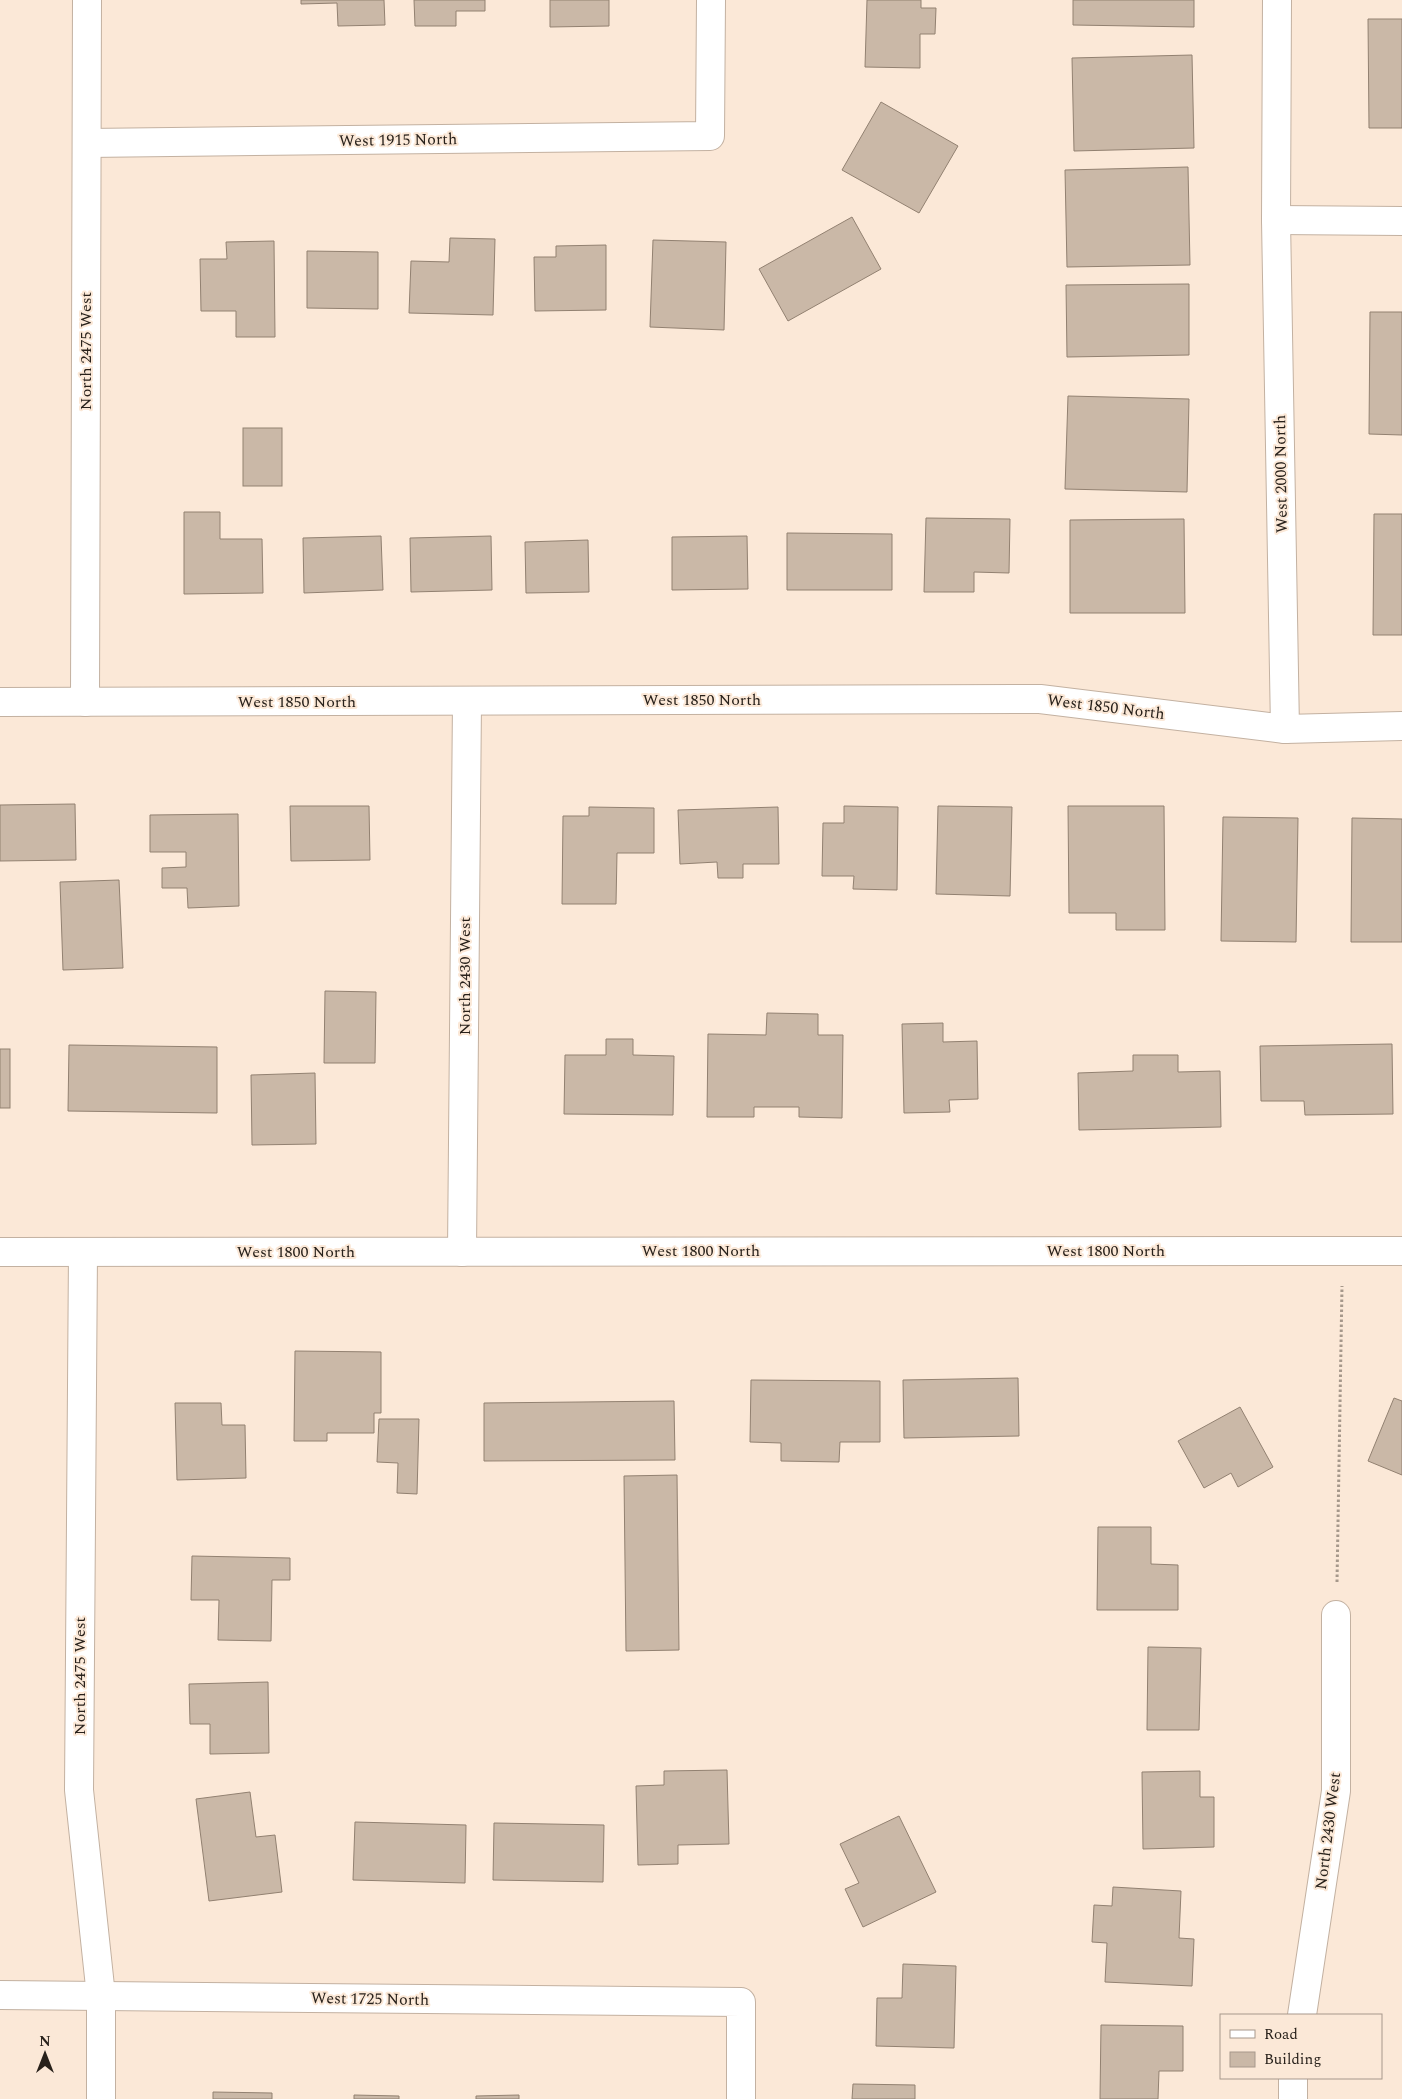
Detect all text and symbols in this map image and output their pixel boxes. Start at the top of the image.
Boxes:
street label: West 1915 North [339,127,457,153]
street label: North 2475 West [74,292,98,410]
street label: West 2000 North [1268,415,1294,533]
street label: West 1850 North [643,688,761,712]
street label: West 1850 North [1046,688,1166,726]
street label: West 1850 North [238,690,356,714]
street label: North 2430 West [453,917,477,1035]
street label: West 1800 North [642,1239,760,1263]
street label: West 1800 North [1047,1239,1165,1263]
street label: West 1800 North [237,1240,355,1264]
street label: North 2475 West [68,1617,92,1735]
street label: North 2430 West [1309,1771,1347,1891]
street label: West 1725 North [311,1986,429,2012]
legend [1220,2014,1382,2079]
text: Road [1264,2023,1298,2046]
north arrow [20,2029,70,2079]
text: N [39,2031,51,2052]
text: Building [1264,2048,1321,2071]

